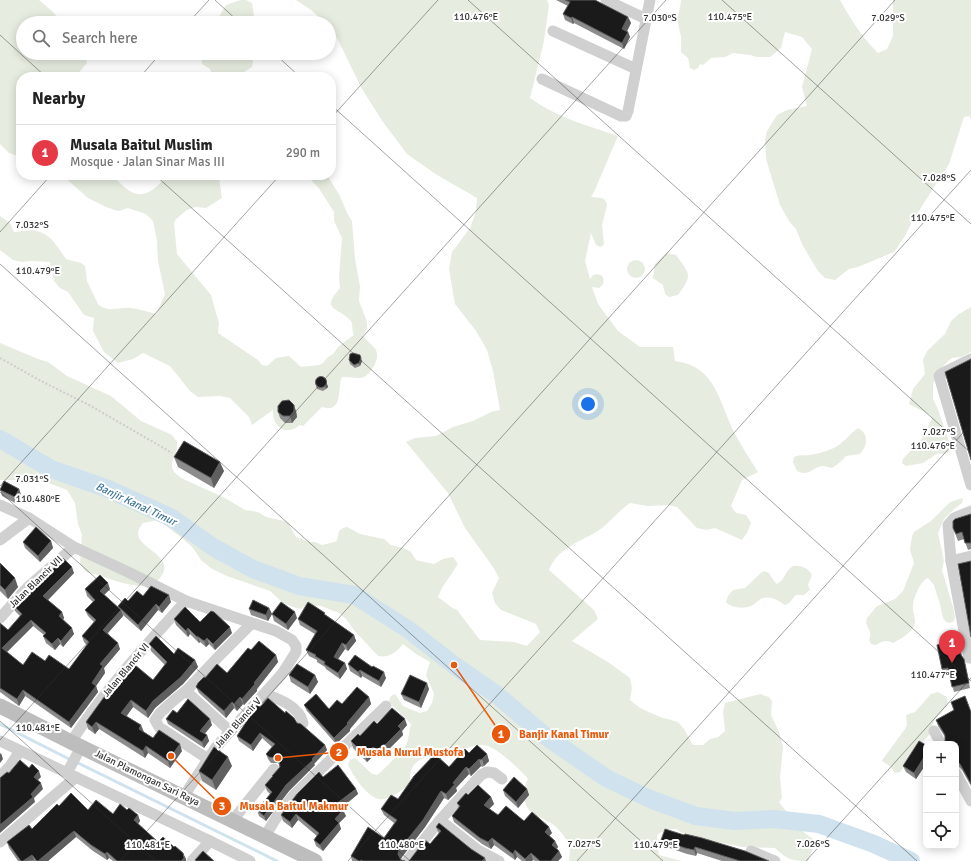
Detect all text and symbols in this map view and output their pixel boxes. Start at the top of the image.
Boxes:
text: 110.476°E [454,11,499,23]
text: 110.475°E [708,11,753,23]
text: 7.030°S [643,12,677,24]
text: 7.029°S [871,12,905,24]
search box [16,16,336,60]
icon: search [30,27,52,49]
text: Search here [62,29,138,47]
text: Nearby [32,88,85,109]
text: Musala Baitul Muslim [70,136,213,154]
text: 1 [41,145,49,161]
text: 290 m [286,145,320,161]
text: Mosque · Jalan Sinar Mas III [70,154,225,170]
text: 7.028°S [922,172,956,184]
text: 110.475°E [911,212,956,224]
text: 7.032°S [15,219,49,231]
text: 110.479°E [16,265,61,277]
your location [578,394,598,414]
text: 7.027°S [922,426,956,438]
text: 110.476°E [911,440,956,452]
text: 7.031°S [15,473,49,485]
water label: Banjir Kanal Timur [94,480,180,529]
text: 110.480°E [16,493,61,505]
street label: Jalan Blancir VII [7,554,65,610]
pin: 1 [939,630,965,663]
street label: Jalan Blancir VI [100,641,152,699]
text: 110.477°E [911,669,956,681]
street label: Jalan Blancir V [212,695,264,751]
text: 110.481°E [16,722,61,734]
callout: Banjir Kanal Timur [491,722,617,745]
text: 1 [498,727,505,742]
text: Banjir Kanal Timur [519,728,610,741]
callout: Musala Nurul Mustofa [329,741,472,764]
map controls [923,741,959,849]
button: + [923,741,959,777]
text: 2 [336,745,342,760]
text: Musala Nurul Mustofa [357,746,464,759]
street label: Jalan Plamongan Sari Raya [93,747,201,809]
button: − [923,777,959,813]
callout: Musala Baitul Makmur [212,795,357,818]
text: 3 [219,799,225,814]
text: Musala Baitul Makmur [240,800,349,813]
button: locate [923,813,959,849]
text: 7.027°S [567,838,601,850]
text: 7.026°S [796,838,830,850]
text: 110.481°E [126,839,171,851]
text: 110.480°E [380,839,425,851]
text: 110.479°E [634,839,679,851]

